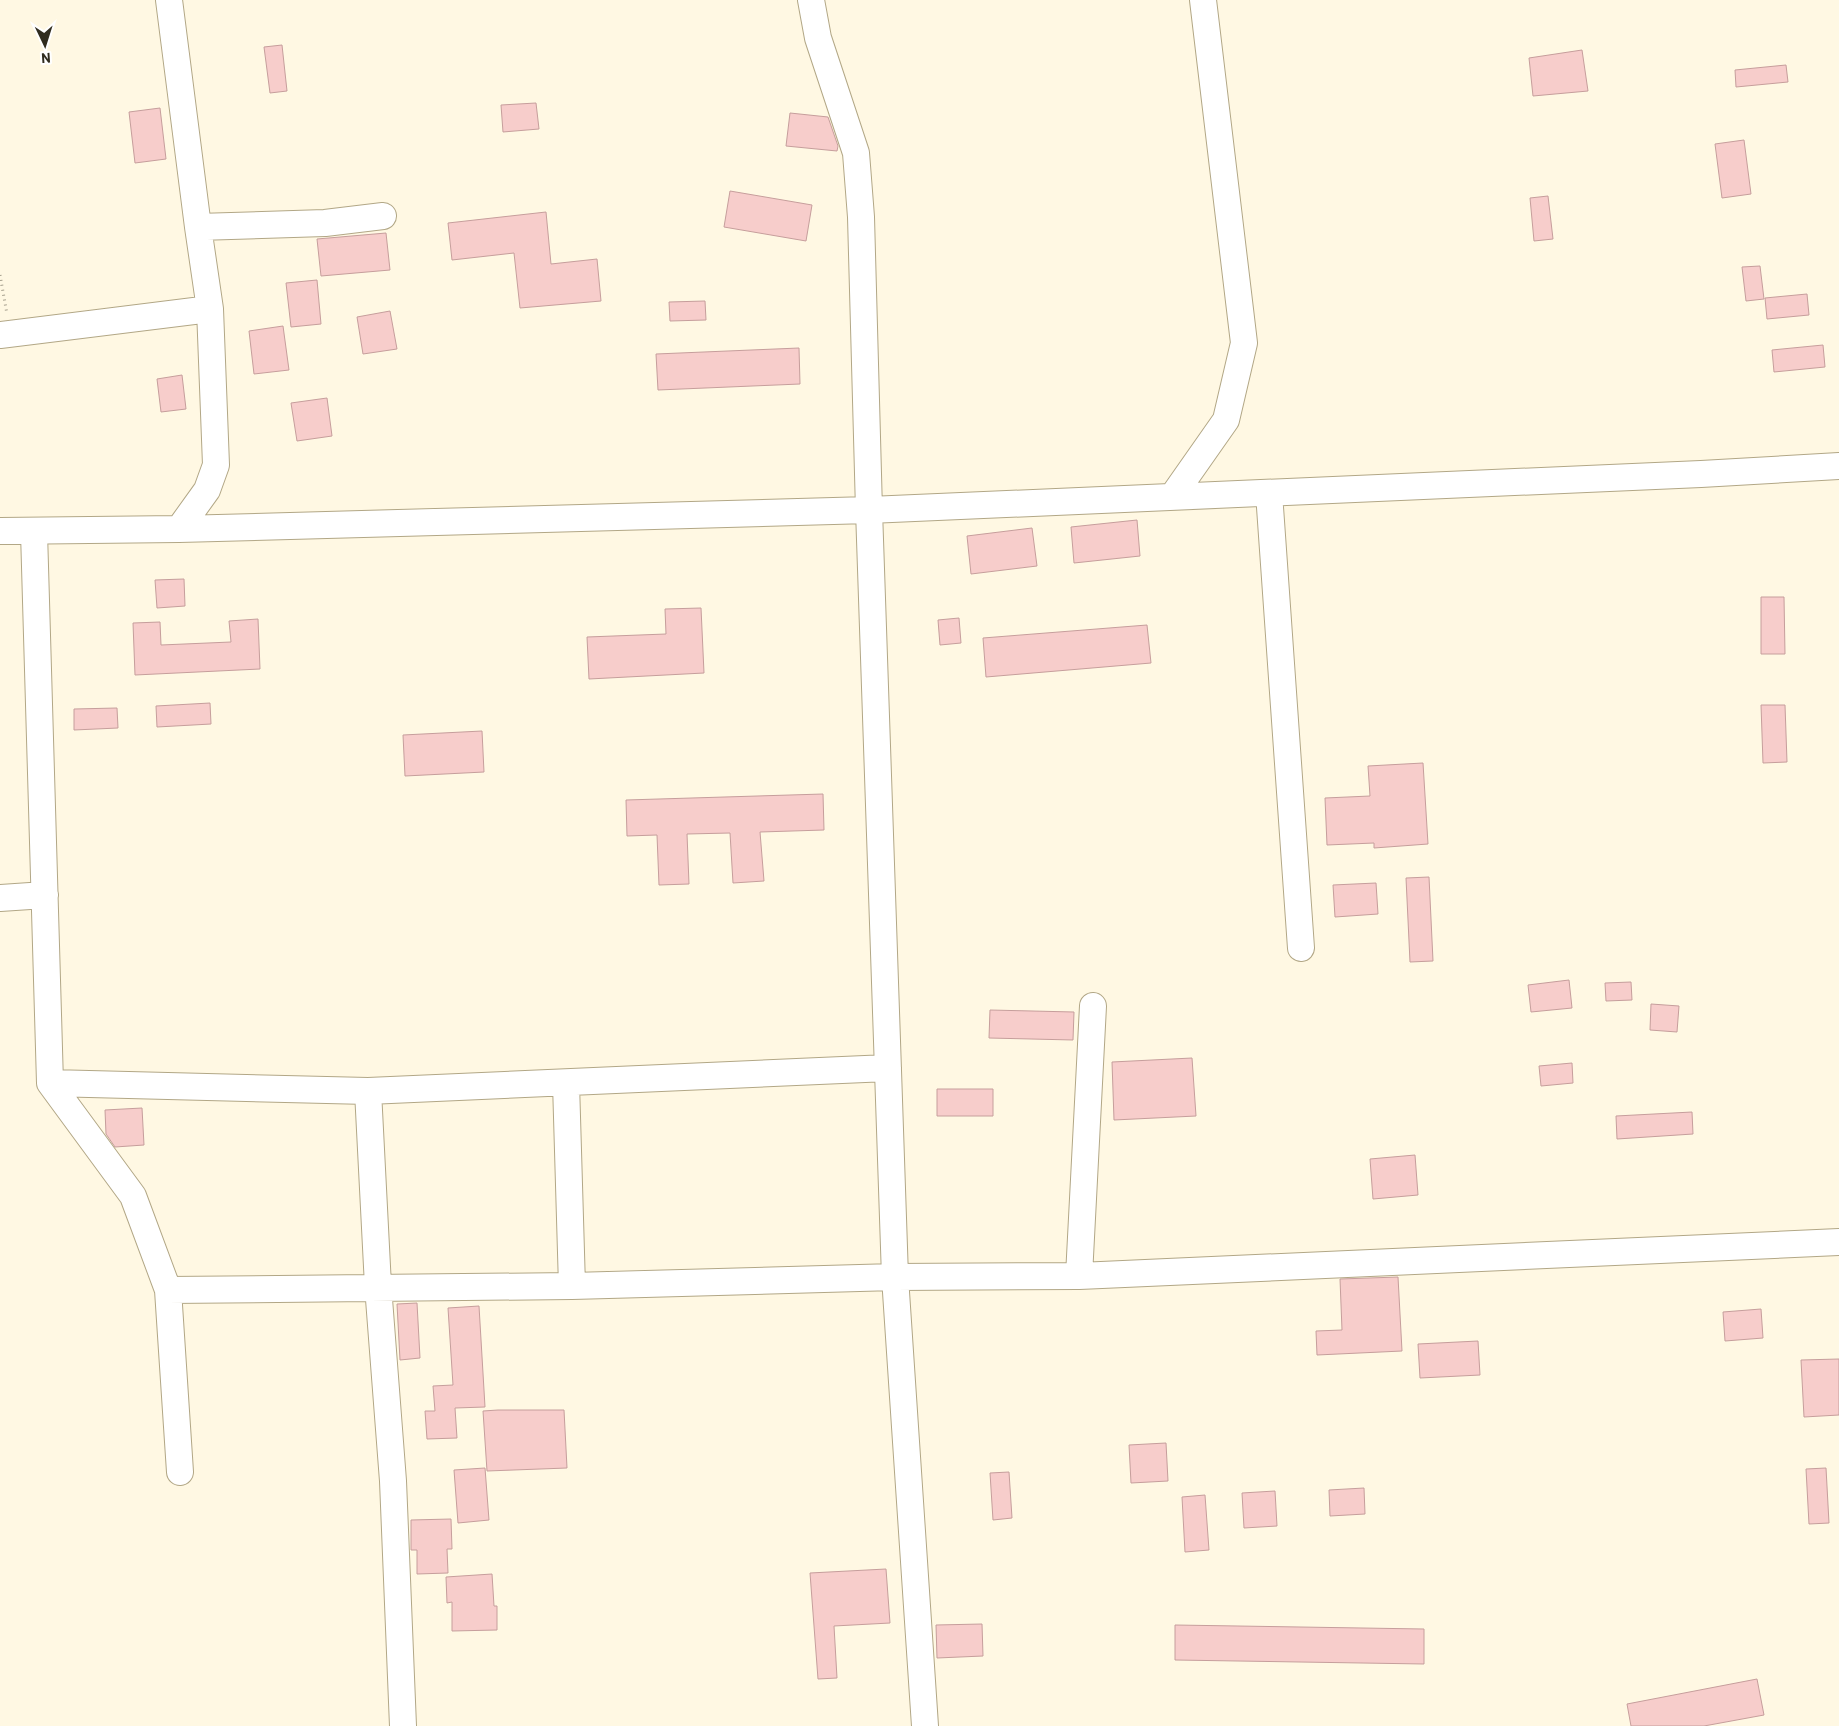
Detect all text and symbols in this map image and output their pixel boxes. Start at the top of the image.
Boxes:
north arrow [20,20,70,70]
text: N [41,50,51,67]

